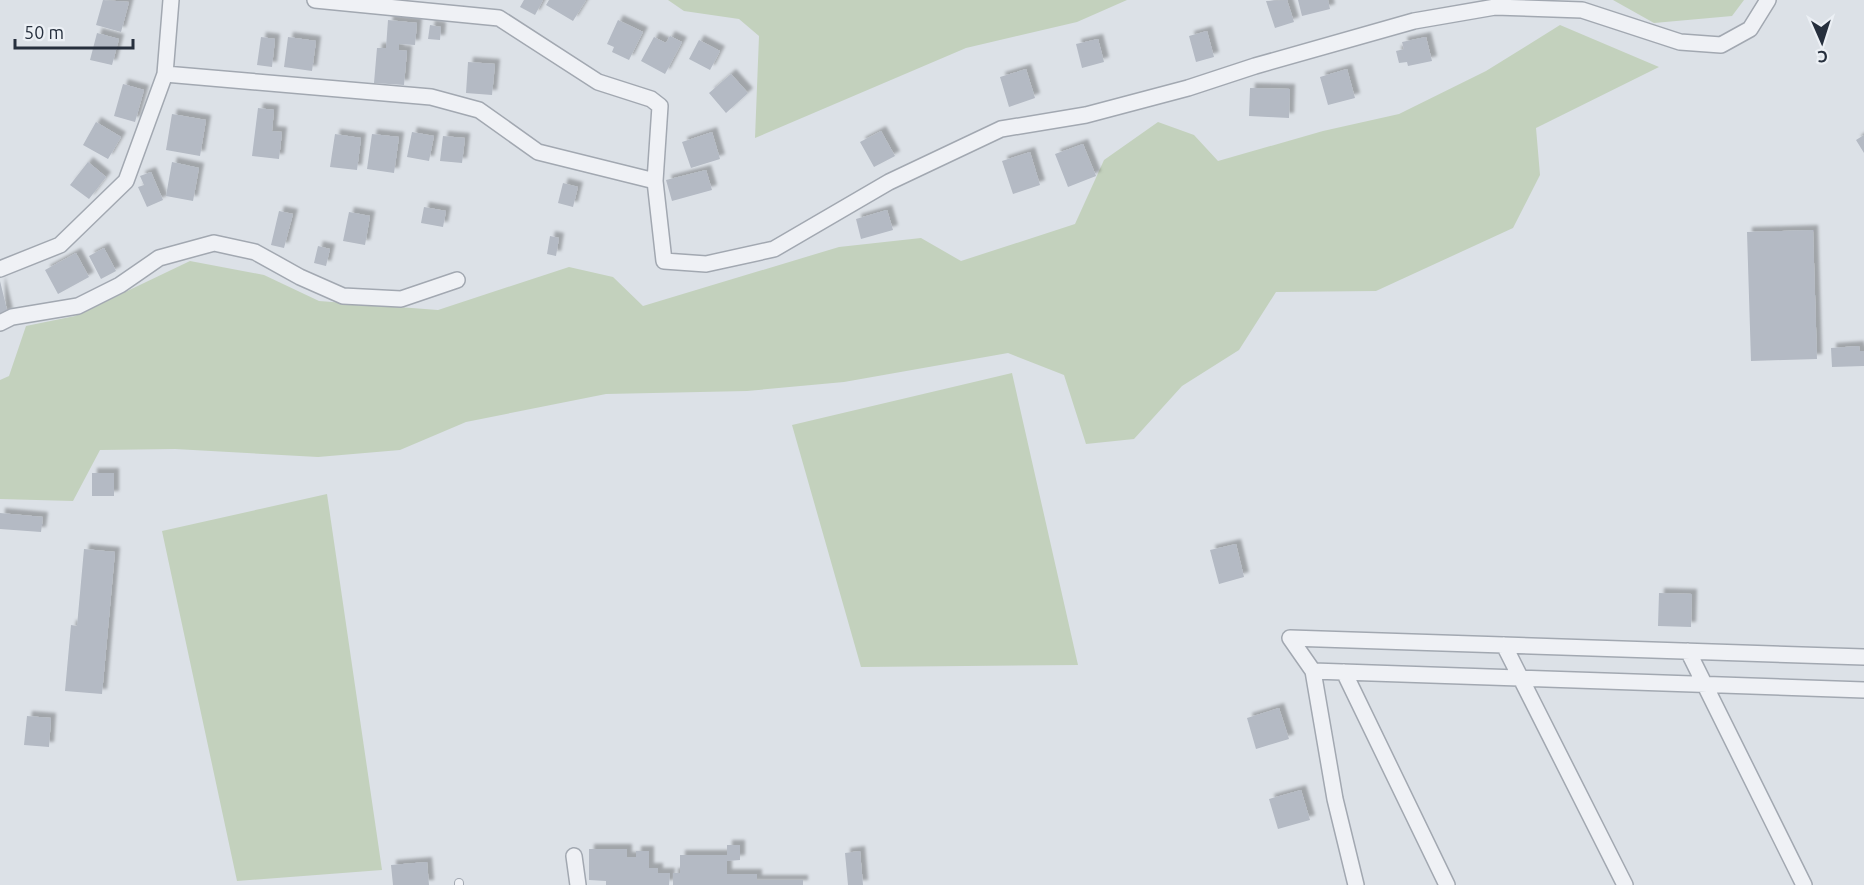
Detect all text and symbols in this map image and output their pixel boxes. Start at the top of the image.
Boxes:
scale bar [15,12,134,50]
north arrow [1792,12,1852,72]
text: 50 m [24,22,64,42]
text: С [1817,48,1828,66]

